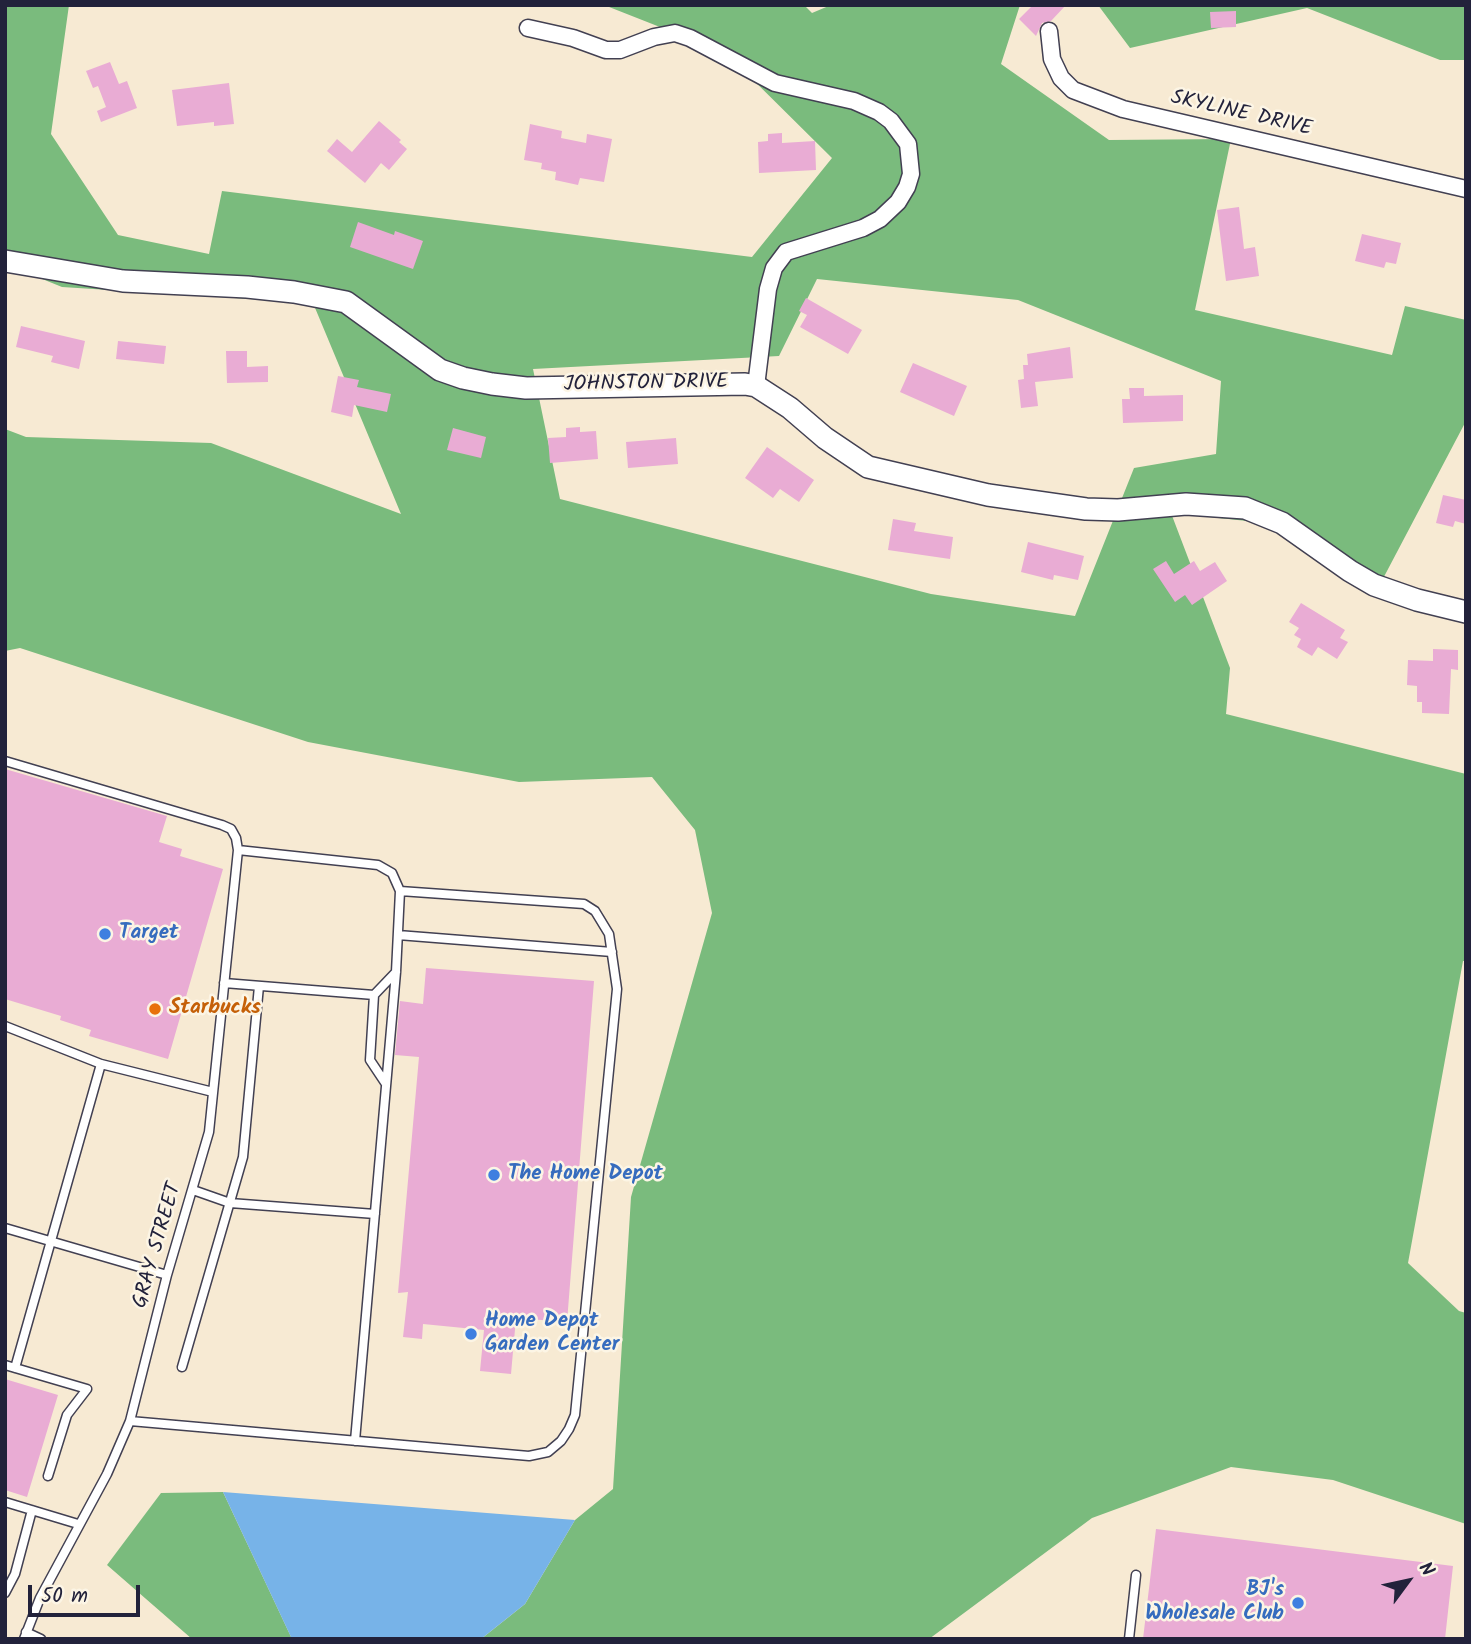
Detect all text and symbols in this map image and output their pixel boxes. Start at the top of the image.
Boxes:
street label: SKYLINE DRIVE [1168,86,1314,144]
street label: JOHNSTON DRIVE [563,371,729,399]
place label: Target [119,921,179,947]
marker: Target [97,926,113,942]
place label: Starbucks [169,996,261,1022]
marker: Starbucks [147,1001,163,1017]
place label: The Home Depot [508,1162,663,1188]
marker: The Home Depot [486,1167,502,1183]
street label: GRAY STREET [129,1181,189,1311]
place label: Home Depot Garden Center [485,1309,619,1359]
marker: Home Depot Garden Center [463,1326,479,1342]
north arrow [1373,1546,1443,1616]
text: N [1410,1556,1441,1583]
scale bar [32,1570,144,1614]
place label: BJ's Wholesale Club [1145,1578,1284,1628]
text: 50 m [41,1580,88,1613]
marker: BJ's Wholesale Club [1290,1595,1306,1611]

